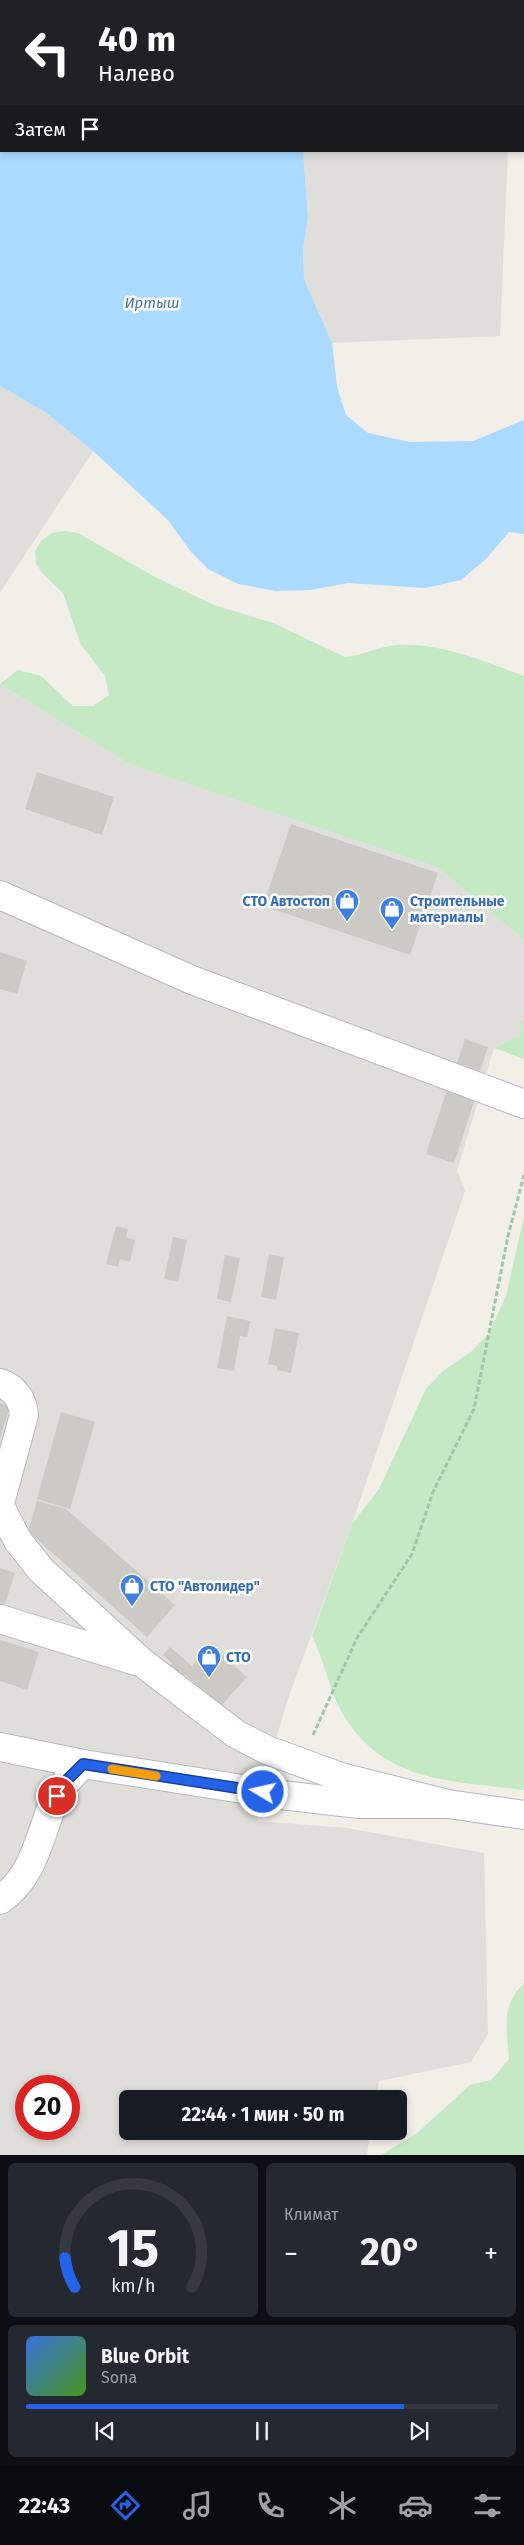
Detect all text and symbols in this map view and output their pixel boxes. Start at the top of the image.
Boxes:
text: 40 m [98,18,176,60]
icon: left [15,20,80,85]
text: Налево [98,60,175,87]
icon: arrive [76,115,104,143]
text: Затем [15,118,66,141]
water label: Иртыш [124,294,180,312]
shop icon: СТО Автостоп [334,888,360,922]
place label: СТО Автостоп [243,893,330,910]
place label: Строительные материалы [410,893,505,926]
shop icon: Строительные материалы [379,896,405,930]
shop icon: СТО "Автолидер" [119,1573,145,1607]
place label: СТО "Автолидер" [150,1578,260,1595]
shop icon: СТО [196,1644,222,1678]
place label: СТО [226,1649,251,1666]
position arrow [236,1765,288,1817]
pin [36,1775,78,1817]
icon: arrive [43,1782,71,1810]
speed limit sign: 20 [15,2075,80,2140]
text: 22:44 · 1 мин · 50 m [181,2103,345,2126]
text: Климат [284,2205,339,2224]
text: 15 [107,2217,159,2280]
text: 20° [360,2229,422,2275]
text: − [284,2237,298,2270]
text: + [484,2237,498,2270]
text: km/h [111,2275,155,2297]
text: Blue Orbit [101,2345,189,2368]
text: Sona [101,2368,137,2387]
icon: previous [91,2417,119,2445]
icon: pause [248,2417,276,2445]
icon: next [405,2417,433,2445]
icon: directions [108,2488,143,2523]
icon: music [180,2488,215,2523]
icon: phone [253,2488,288,2523]
icon: climate [325,2488,360,2523]
icon: car [398,2488,433,2523]
icon: filters [470,2488,505,2523]
text: 22:43 [19,2492,70,2519]

